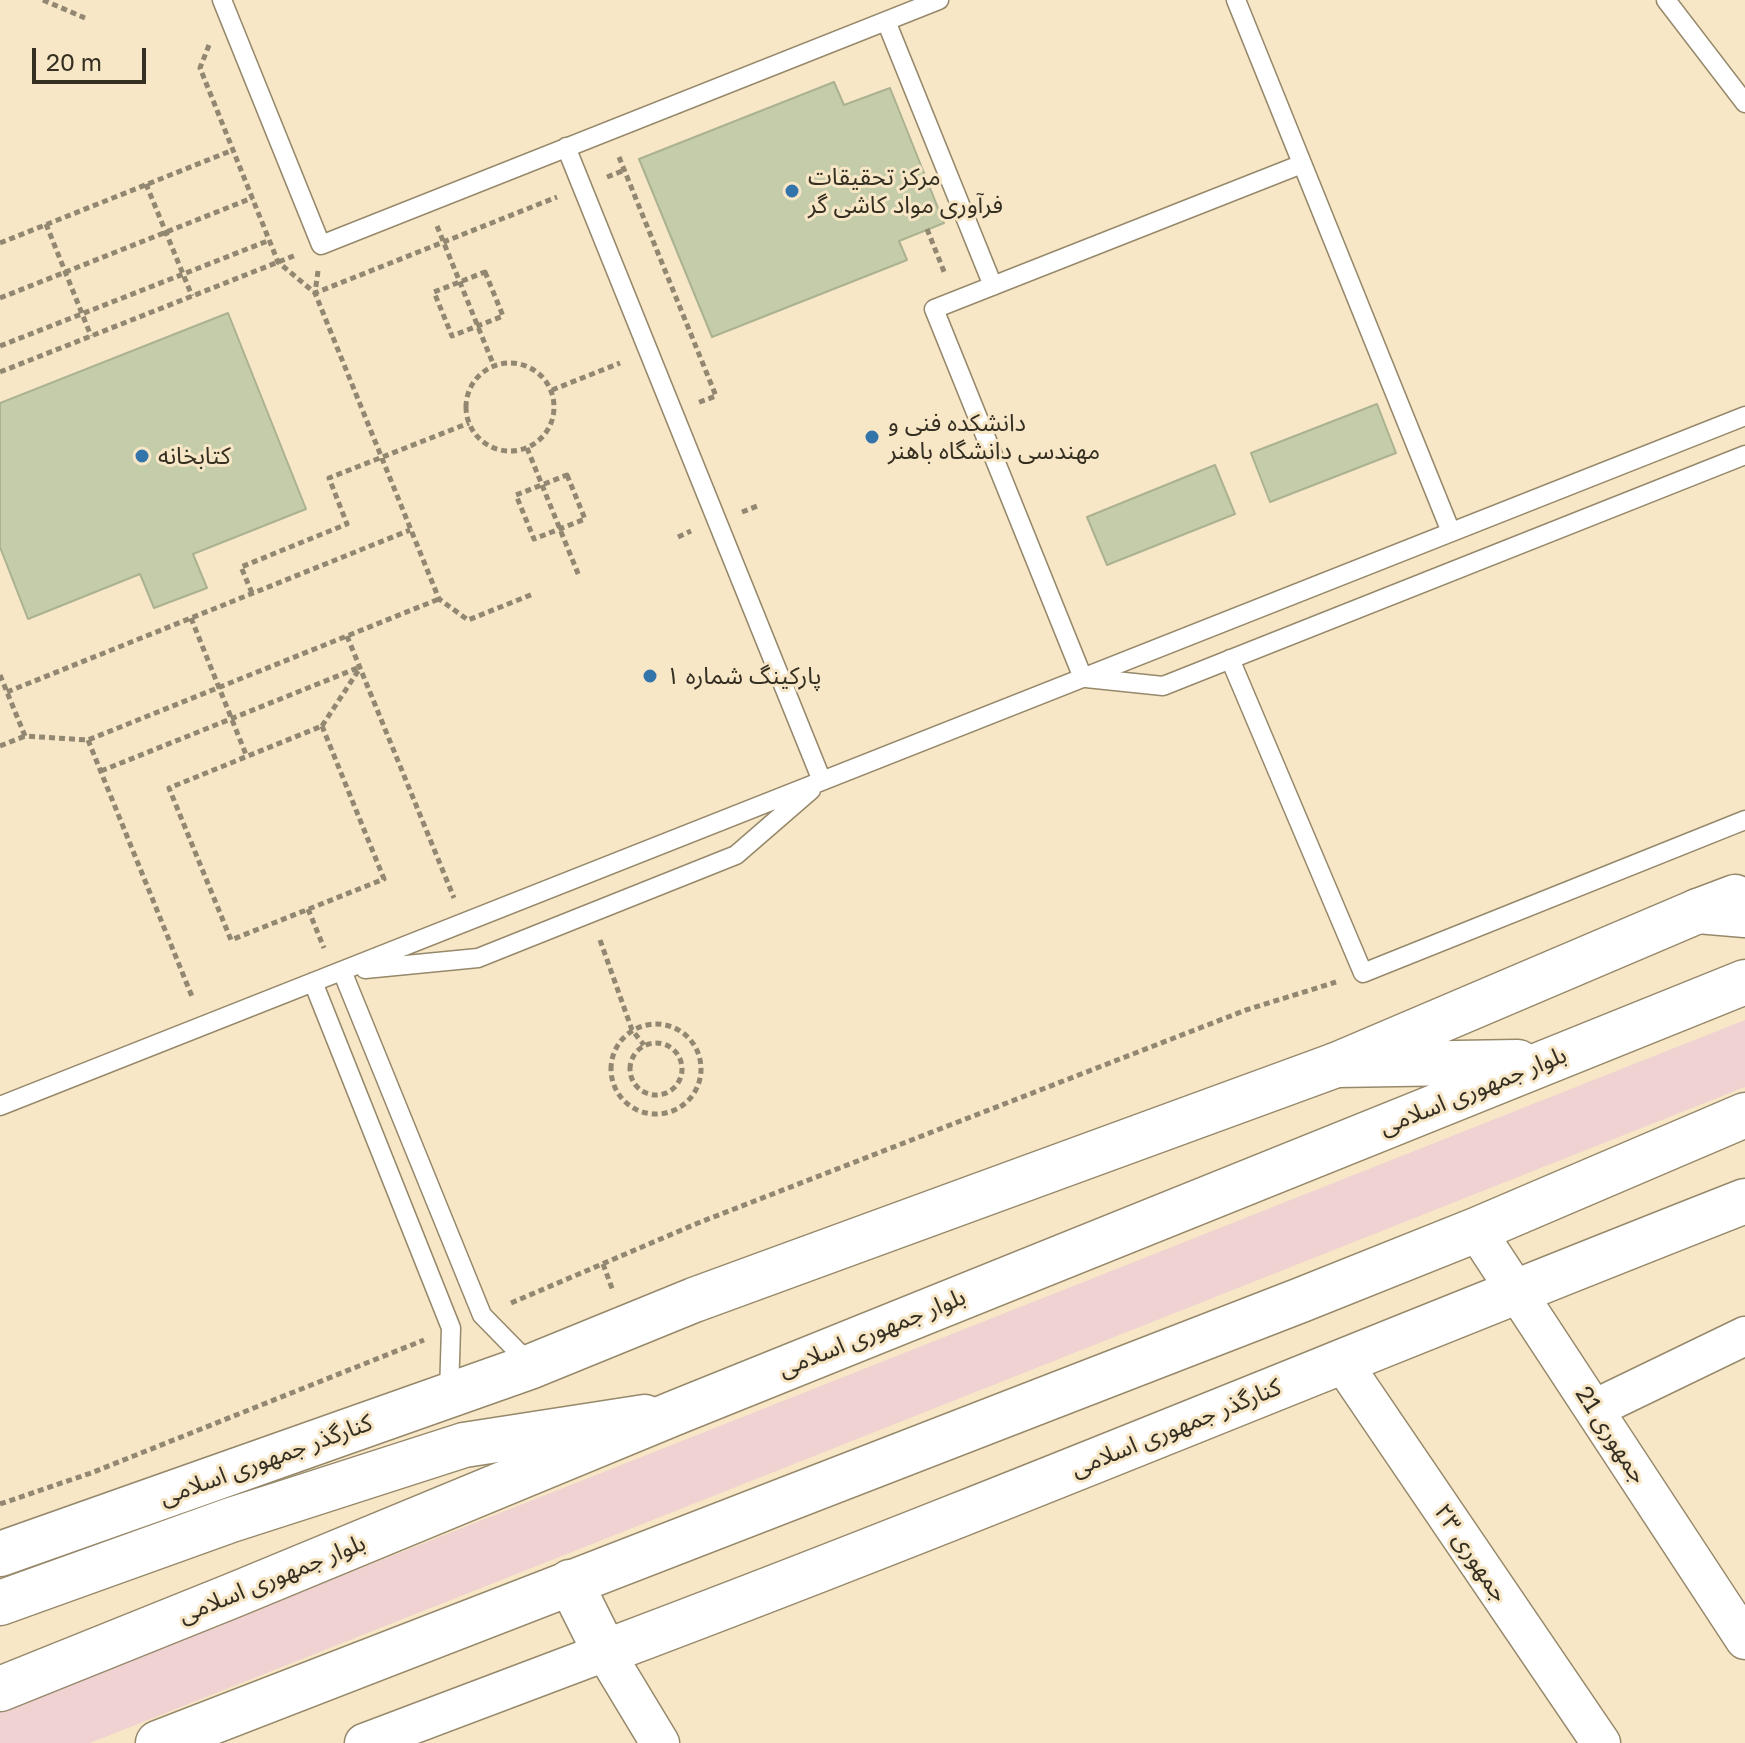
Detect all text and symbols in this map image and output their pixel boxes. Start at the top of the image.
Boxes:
scale bar [36,32,150,82]
text: 20 m [46,47,102,76]
place label: مرکز تحقیقات فرآوری مواد کاشی گر [808,163,1003,219]
marker: مرکز تحقیقات فرآوری مواد کاشی گر [783,182,801,200]
place label: دانشکده فنی و مهندسی دانشگاه باهنر [888,409,1100,465]
marker: دانشکده فنی و مهندسی دانشگاه باهنر [863,428,881,446]
place label: کتابخانه [158,442,231,470]
marker: کتابخانه [133,447,151,465]
place label: پارکینگ شماره ۱ [666,662,821,690]
marker: پارکینگ شماره ۱ [641,667,659,685]
street label: بلوار جمهوری اسلامی [1375,1040,1571,1142]
street label: بلوار جمهوری اسلامی [774,1282,970,1384]
street label: کنارگذر جمهوری اسلامی [1067,1373,1285,1483]
street label: جمهوری 21 [1569,1381,1653,1489]
street label: کنارگذر جمهوری اسلامی [156,1408,376,1512]
street label: ۲۳ جمهوری [1428,1499,1514,1607]
street label: بلوار جمهوری اسلامی [174,1528,370,1630]

